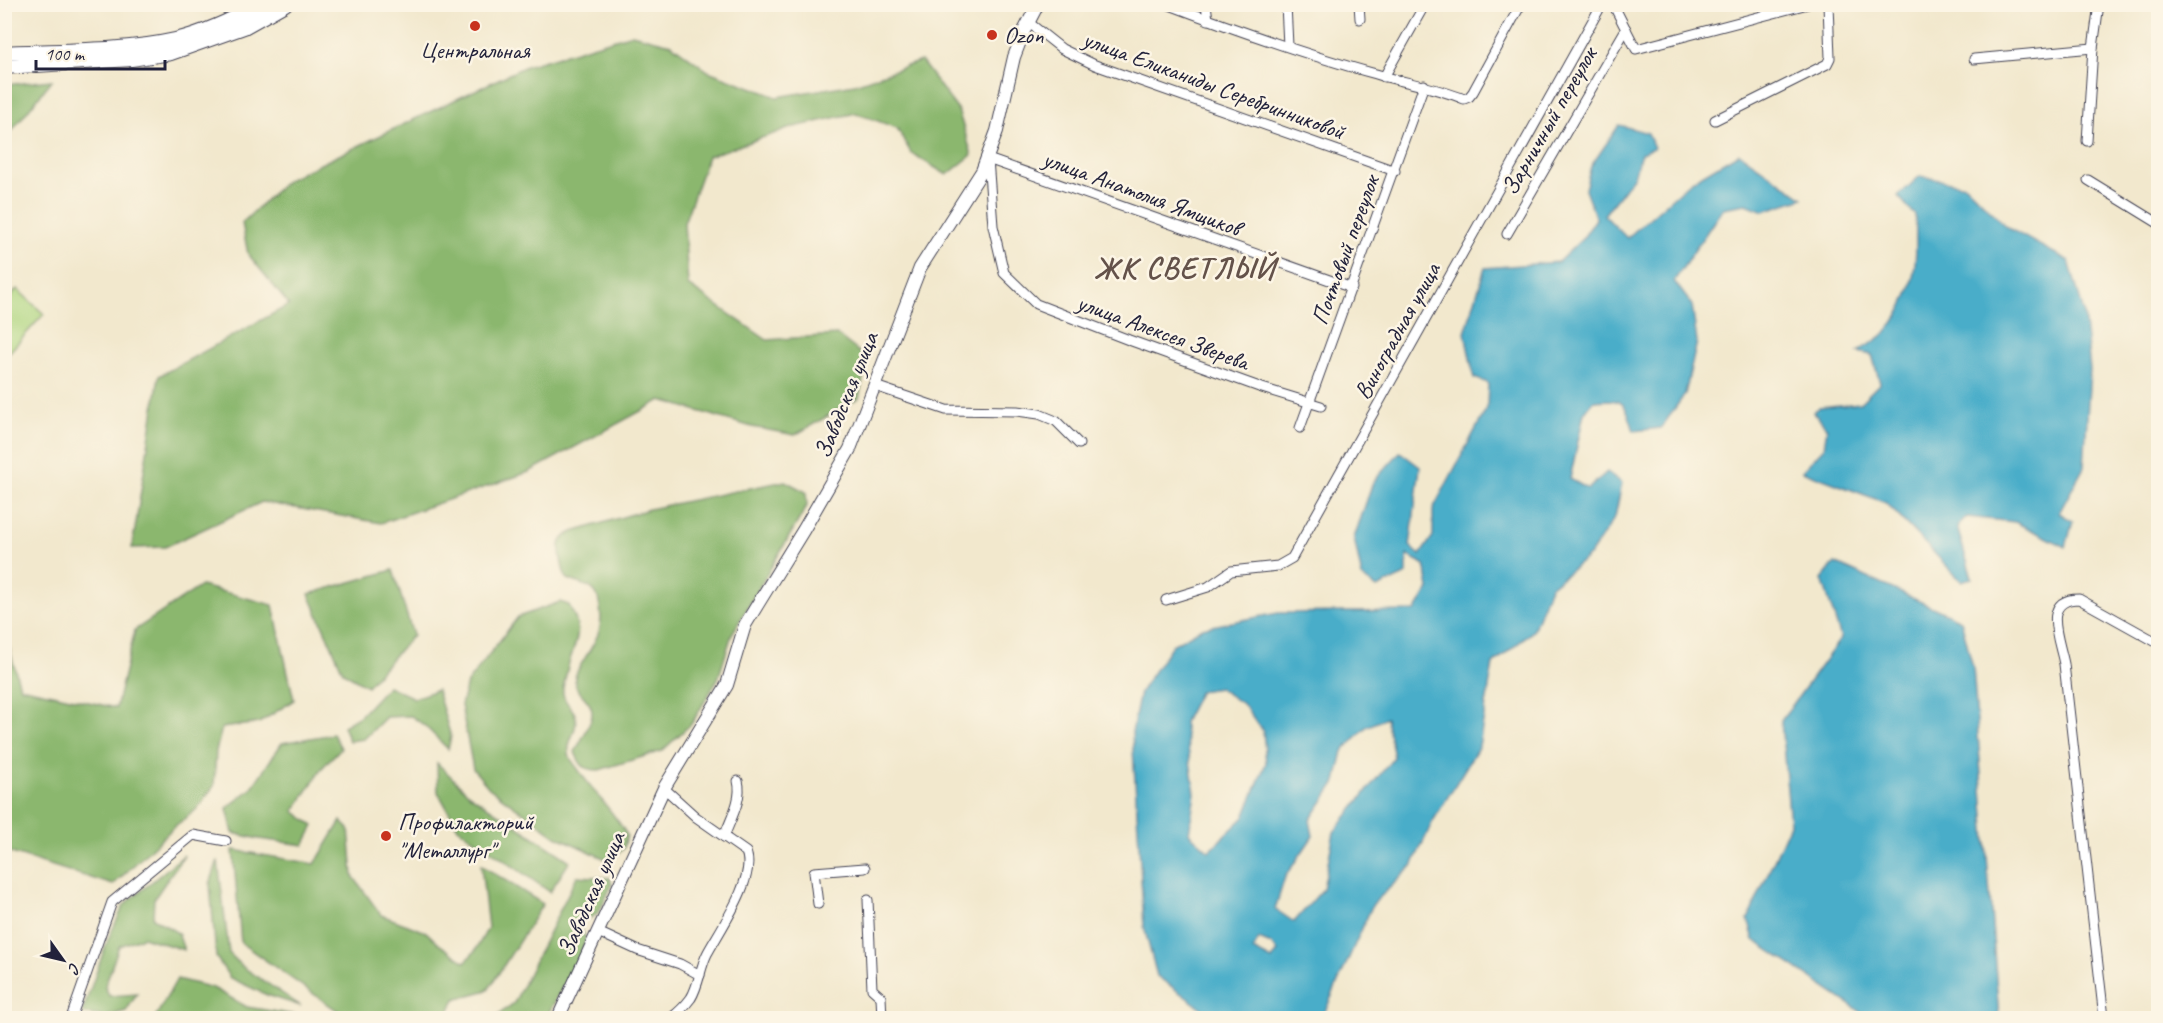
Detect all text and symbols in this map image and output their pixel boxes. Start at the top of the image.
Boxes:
marker: Центральная [468,19,482,33]
place label: Ozon [1004,20,1044,50]
street label: улица Еликаниды Серебринниковой [1077,23,1351,147]
marker: Ozon [985,28,999,42]
scale bar [36,33,165,71]
place label: Центральная [420,35,531,65]
street label: Зарничный переулок [1495,40,1604,200]
text: 100 m [45,43,86,65]
street label: улица Анатолия Ямщиков [1037,143,1249,244]
street label: Почтовый переулок [1304,169,1387,329]
district label: ЖК СВЕТЛЫЙ [1094,249,1279,287]
street label: Виноградная улица [1347,256,1447,404]
street label: улица Алексея Зверева [1071,286,1255,378]
street label: Заводская улица [807,326,885,462]
place label: Профилакторий "Металлург" [398,807,535,865]
street label: Заводская улица [550,826,632,961]
marker: Профилакторий "Металлург" [379,829,393,843]
north arrow [33,930,93,990]
text: С [63,959,85,978]

